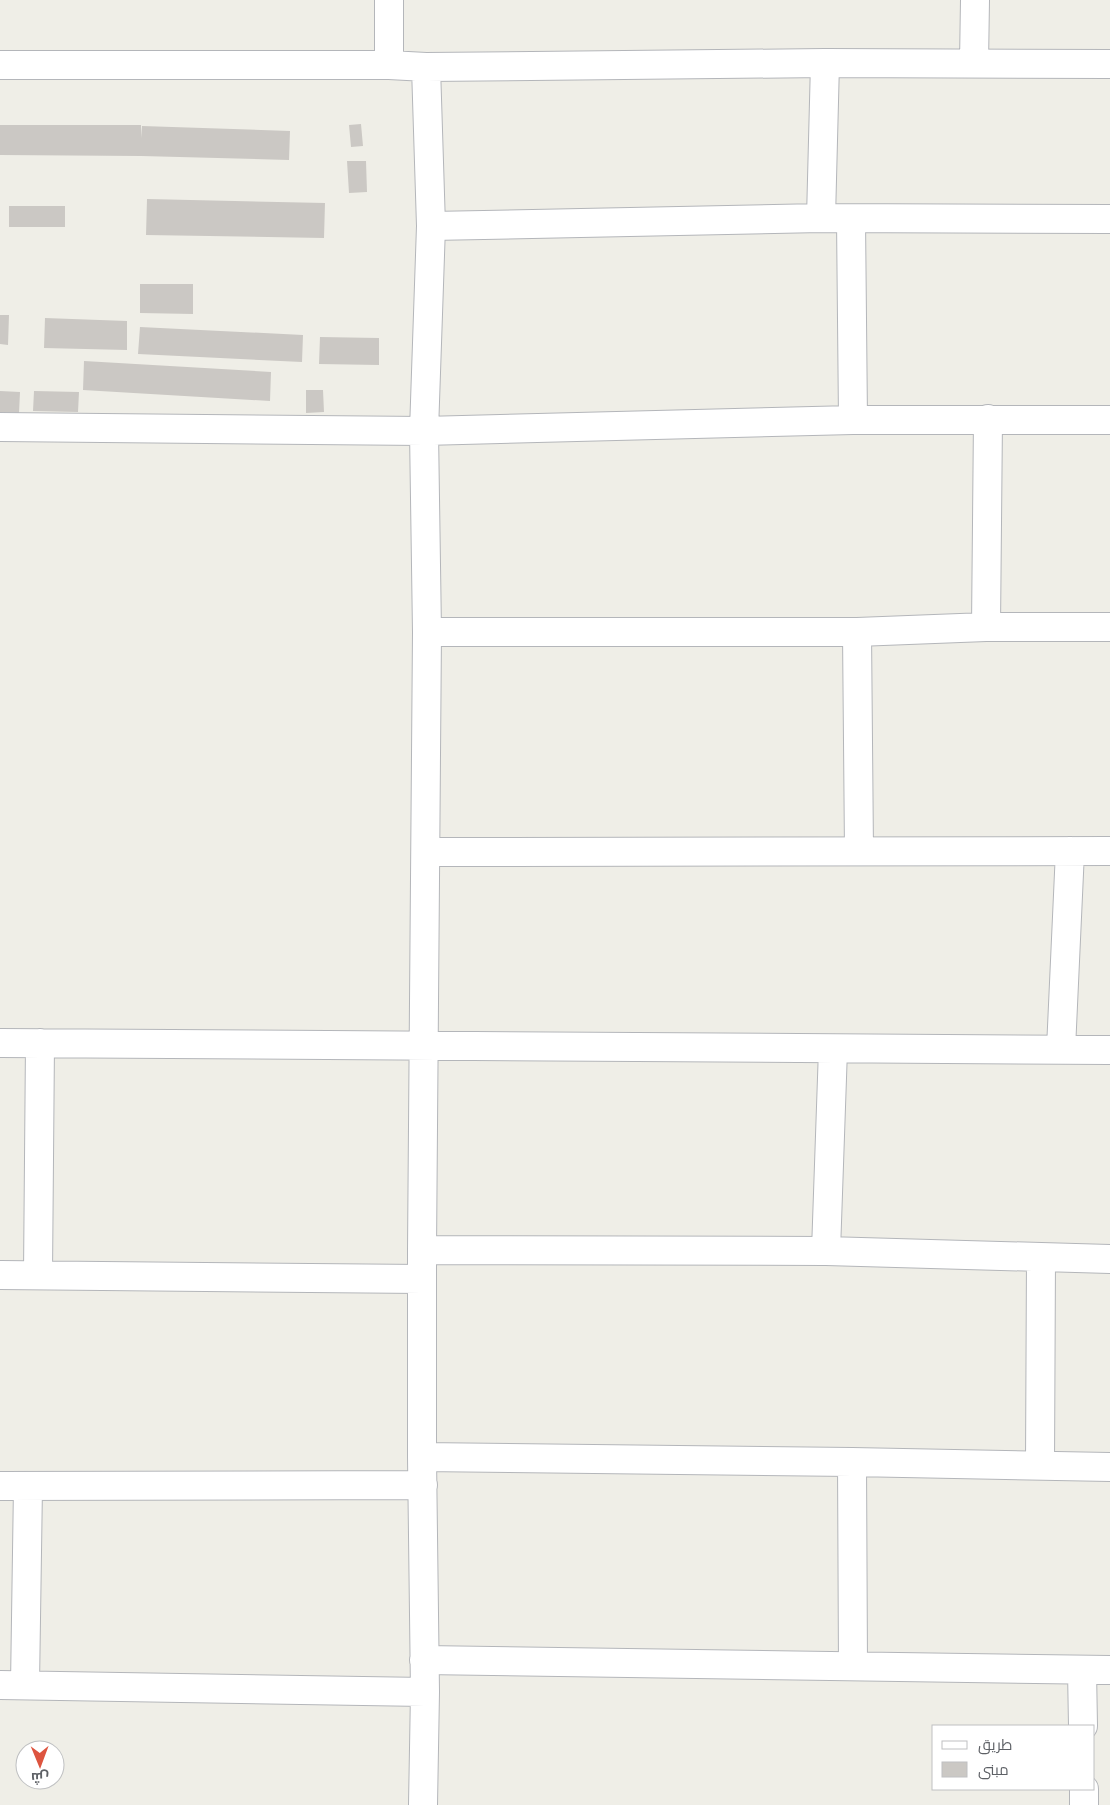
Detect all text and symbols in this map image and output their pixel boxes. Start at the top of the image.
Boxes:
legend [932,1725,1095,1790]
text: طريق [978,1735,1012,1755]
north arrow [15,1740,65,1790]
text: مبنى [978,1760,1009,1780]
text: ش [31,1769,49,1787]

